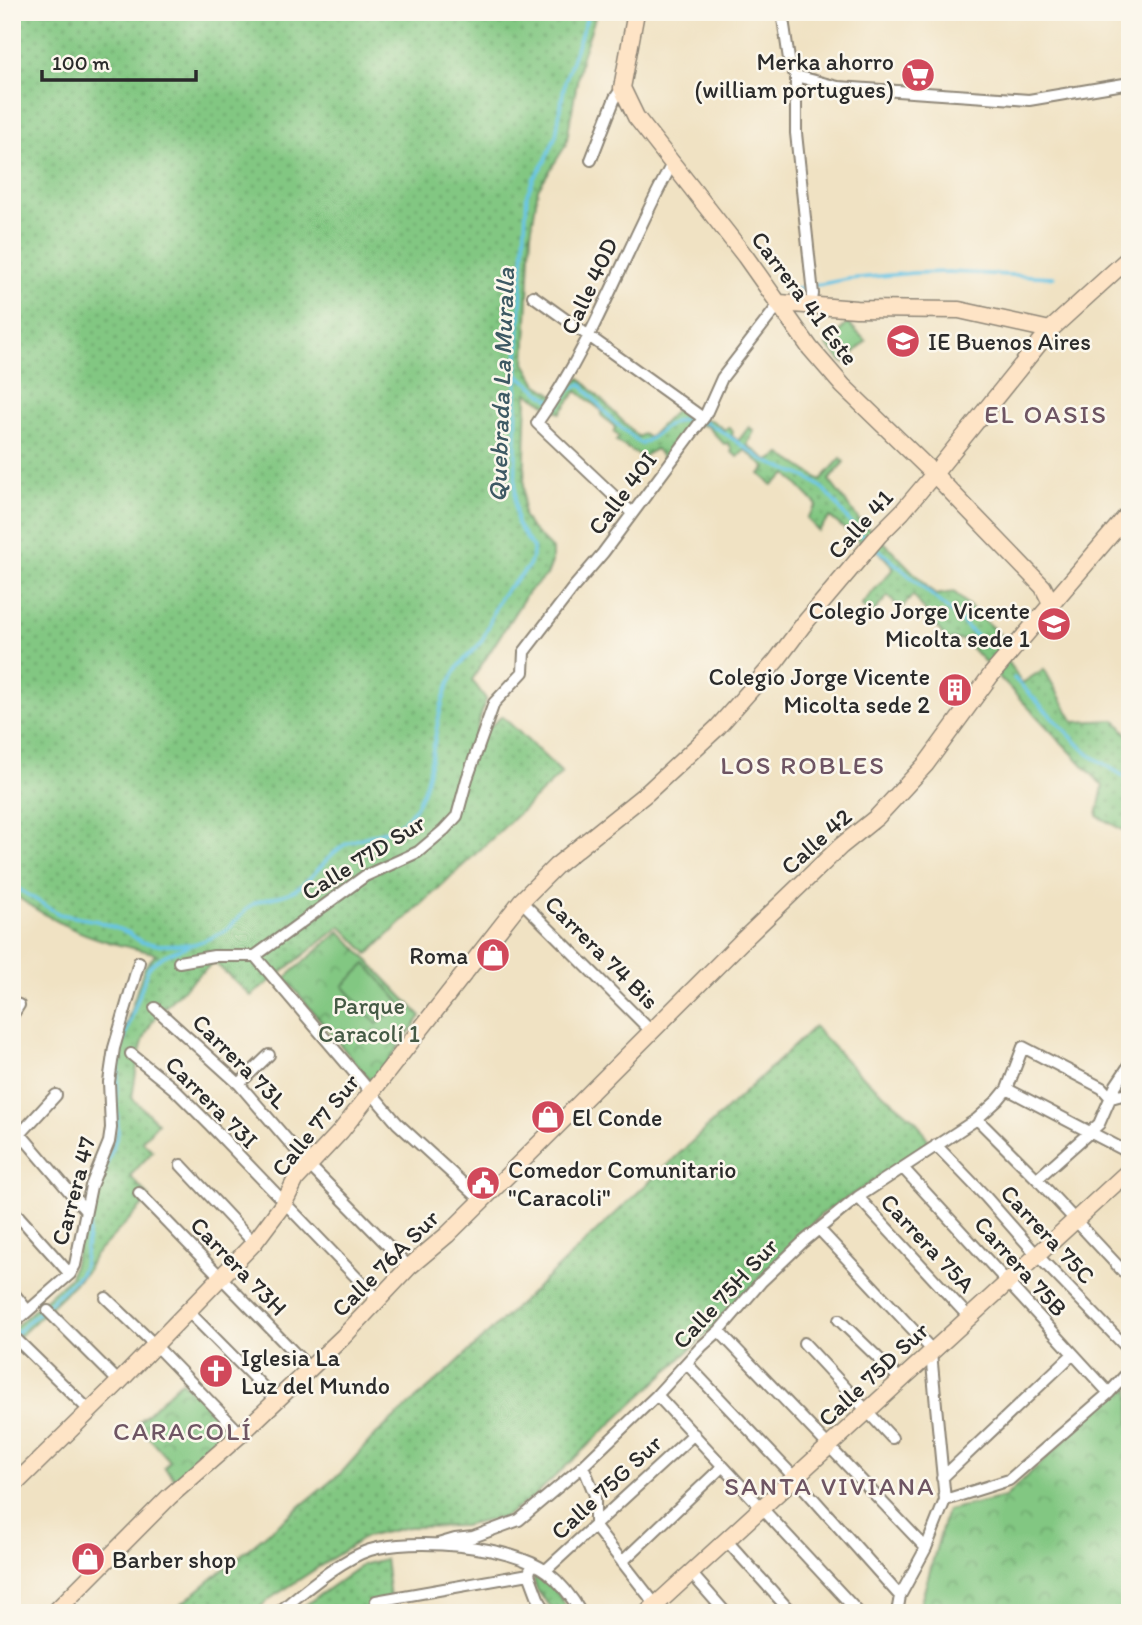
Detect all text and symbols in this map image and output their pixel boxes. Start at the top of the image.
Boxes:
scale bar [42,38,196,82]
place label: Merka ahorro (william portugues) [695,47,894,104]
text: 100 m [52,50,110,75]
supermarket icon: Merka ahorro (william portugues) [899,56,937,94]
street label: Carrera 41 Este [745,225,865,371]
street label: Calle 40D [554,233,624,339]
water label: Quebrada La Muralla [481,266,521,503]
school or university icon: IE Buenos Aires [884,322,922,360]
place label: IE Buenos Aires [928,327,1091,356]
district label: EL OASIS [984,398,1108,430]
street label: Calle 40I [581,446,663,540]
street label: Calle 41 [821,483,899,565]
place label: Colegio Jorge Vicente Micolta sede 1 [809,596,1030,653]
school or university icon: Colegio Jorge Vicente Micolta sede 1 [1035,605,1073,643]
place label: Colegio Jorge Vicente Micolta sede 2 [709,662,930,719]
building icon: Colegio Jorge Vicente Micolta sede 2 [936,671,974,709]
district label: LOS ROBLES [720,749,886,781]
street label: Calle 42 [775,801,858,880]
street label: Calle 77D Sur [296,807,430,906]
street label: Carrera 74 Bis [539,889,665,1015]
shop icon: Roma [474,936,512,974]
place label: Roma [409,941,468,970]
park label: Parque Caracolí 1 [318,991,420,1048]
street label: Carrera 73L [186,1007,294,1115]
street label: Carrera 73I [160,1050,264,1154]
street label: Calle 77 Sur [265,1067,366,1182]
shop icon: El Conde [529,1098,567,1136]
place label: El Conde [572,1103,662,1132]
street label: Carrera 47 [45,1133,101,1249]
place label: Comedor Comunitario "Caracoli" [508,1155,737,1212]
public building icon: Comedor Comunitario "Caracoli" [464,1164,502,1202]
street label: Carrera 75C [995,1178,1101,1290]
street label: Carrera 75A [875,1187,981,1299]
street label: Calle 76A Sur [325,1203,445,1323]
street label: Carrera 73H [184,1210,294,1322]
street label: Carrera 75B [968,1210,1074,1322]
street label: Calle 75H Sur [666,1231,784,1354]
street label: Calle 75D Sur [812,1315,935,1432]
place label: Iglesia La Luz del Mundo [241,1343,390,1400]
church icon: Iglesia La Luz del Mundo [197,1352,235,1390]
district label: CARACOLÍ [113,1415,253,1447]
street label: Calle 75G Sur [545,1428,668,1546]
district label: SANTA VIVIANA [724,1470,936,1502]
shop icon: Barber shop [69,1540,107,1578]
place label: Barber shop [112,1545,236,1574]

